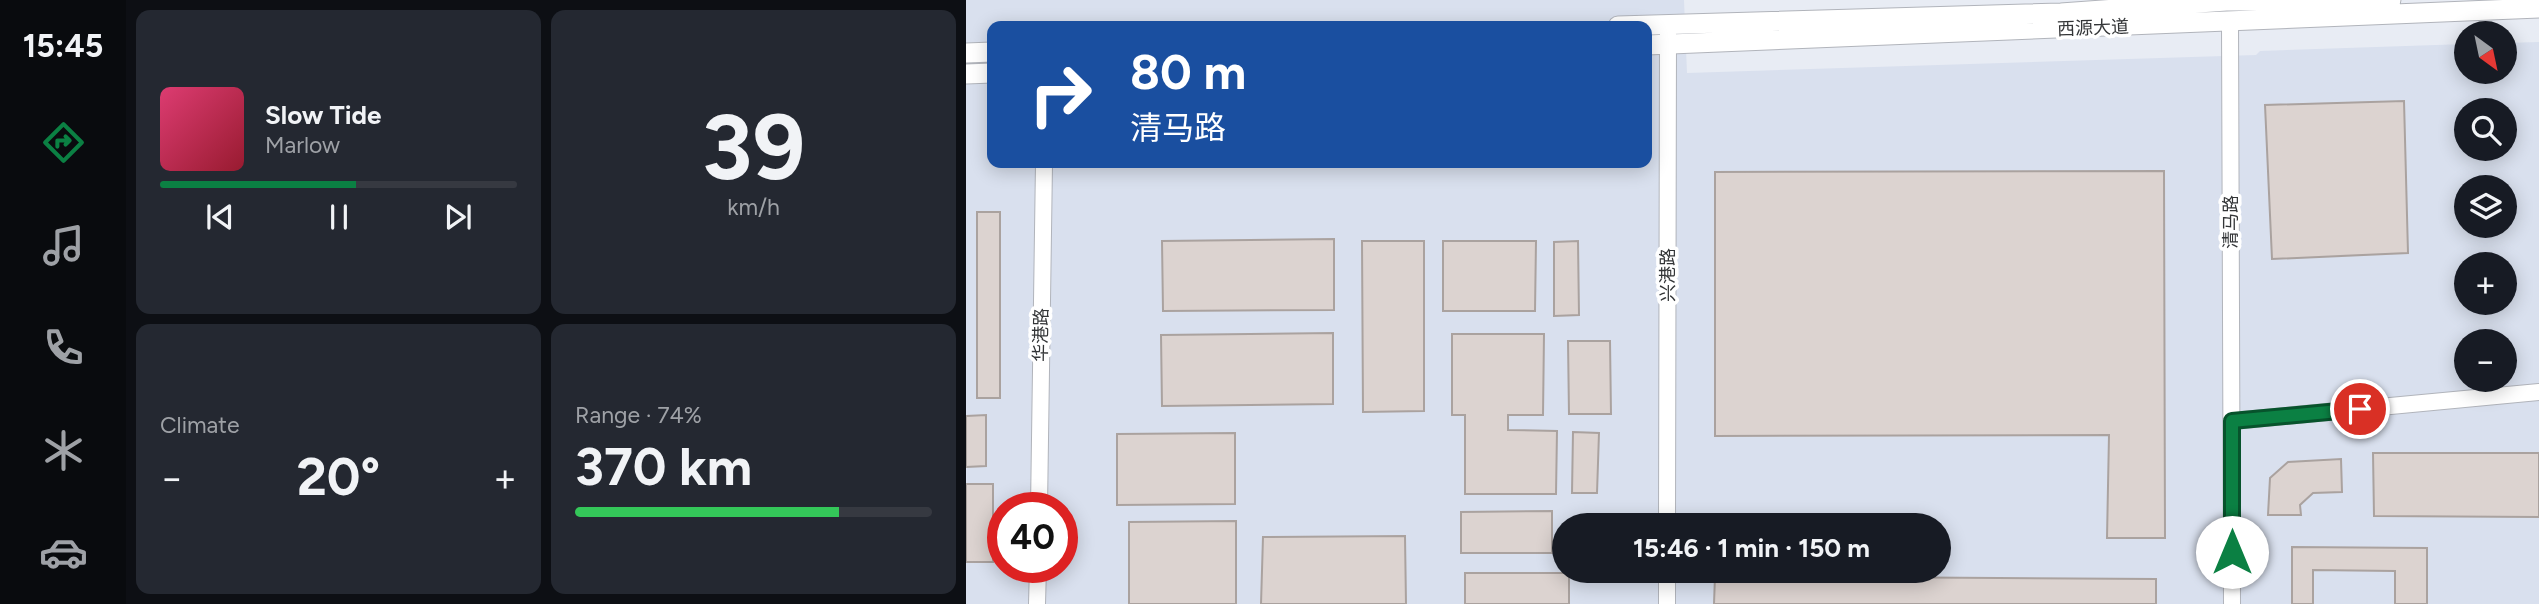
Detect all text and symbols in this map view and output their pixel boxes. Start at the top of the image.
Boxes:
street label: 西源大道 [2057,16,2129,40]
north arrow [2454,21,2516,84]
map controls [2454,21,2517,392]
text: 15:45 [23,27,103,65]
text: 80 m [1130,42,1246,101]
icon: right [1015,49,1106,140]
text: 39 [702,93,805,202]
button: search [2454,98,2517,161]
text: Slow Tide [265,99,381,131]
text: 清马路 [1130,109,1226,147]
icon: directions [39,118,88,167]
text: Marlow [265,131,340,159]
button: layers [2454,175,2517,238]
text: km/h [727,193,780,221]
street label: 清马路 [2220,195,2242,249]
icon: previous [201,198,239,236]
icon: pause [320,198,358,236]
icon: next [439,198,477,236]
icon: music [39,221,88,270]
street label: 兴港路 [1657,248,1679,302]
button: + [2454,252,2517,315]
street label: 华港路 [1030,308,1052,362]
icon: phone [39,323,88,372]
button: − [2454,329,2517,392]
pin [2330,379,2390,439]
icon: arrive [2341,390,2379,428]
text: Range · 74% [575,401,702,429]
text: Climate [160,411,239,439]
icon: climate [39,426,88,475]
text: 370 km [575,436,752,498]
text: 20° [297,446,380,508]
text: − [160,455,184,501]
text: + [493,455,517,501]
speed limit sign: 40 [987,492,1078,583]
position arrow [2195,515,2269,589]
icon: car [39,528,88,577]
text: 15:46 · 1 min · 150 m [1633,532,1870,564]

